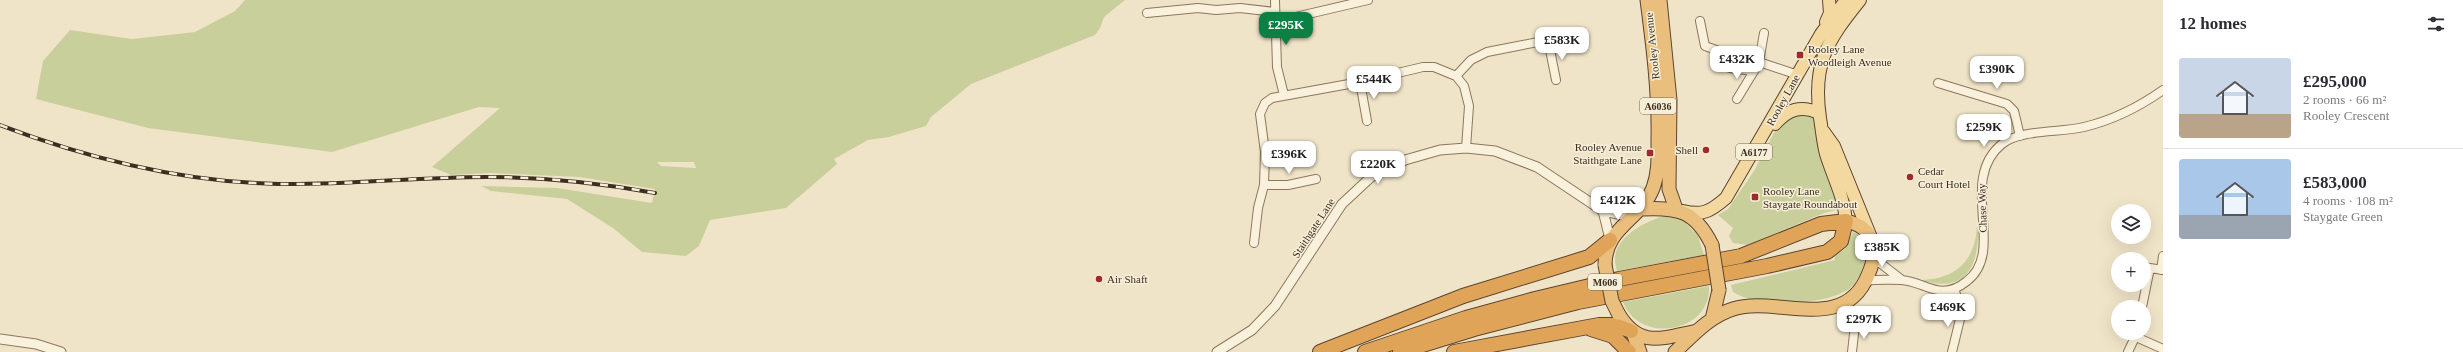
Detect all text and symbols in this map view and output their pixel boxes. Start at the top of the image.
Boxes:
pin: £295K [1258,12,1314,46]
street label: Rooley Avenue [1643,12,1661,80]
icon: filters [2425,13,2447,35]
text: 12 homes [2179,14,2247,33]
text: £295K [1268,17,1304,32]
pin: £583K [1534,27,1590,61]
text: £583K [1544,32,1580,47]
place label: Rooley Lane Woodleigh Avenue [1808,43,1892,68]
pin: £432K [1709,46,1765,80]
marker: Rooley Lane Woodleigh Avenue [1795,50,1805,60]
text: £432K [1719,51,1755,66]
pin: £390K [1969,56,2025,90]
text: £390K [1979,61,2015,76]
pin: £544K [1346,66,1402,100]
text: £544K [1356,71,1392,86]
street label: Rooley Lane [1764,72,1802,128]
text: £295,000 [2303,72,2367,91]
icon: home [2211,74,2259,122]
text: 2 rooms · 66 m² [2303,92,2386,107]
road number: A6036 [1640,98,1676,114]
text: Rooley Crescent [2303,108,2389,123]
pin: £259K [1956,114,2012,148]
text: £259K [1966,119,2002,134]
pin: £396K [1261,141,1317,175]
place label: Rooley Avenue Staithgate Lane [1573,141,1642,166]
place label: Shell [1675,144,1698,156]
road number: A6177 [1736,144,1772,160]
marker: Shell [1701,145,1711,155]
text: £396K [1271,146,1307,161]
marker: Rooley Avenue Staithgate Lane [1645,148,1655,158]
pin: £220K [1350,151,1406,185]
text: £220K [1360,156,1396,171]
place label: Cedar Court Hotel [1918,165,1970,190]
marker: Cedar Court Hotel [1905,172,1915,182]
text: £583,000 [2303,173,2367,192]
icon: home [2211,175,2259,223]
street label: Chase Way [1975,183,1989,233]
place label: Rooley Lane Staygate Roundabout [1763,185,1857,210]
pin: £412K [1590,187,1646,221]
text: £412K [1600,192,1636,207]
marker: Rooley Lane Staygate Roundabout [1750,192,1760,202]
text: 4 rooms · 108 m² [2303,193,2393,208]
street label: Staithgate Lane [1289,196,1337,260]
map controls [2111,204,2151,340]
button: layers [2111,204,2151,244]
text: Staygate Green [2303,209,2383,224]
pin: £385K [1854,234,1910,268]
text: £385K [1864,239,1900,254]
button: + [2111,252,2151,292]
place label: Air Shaft [1107,273,1148,285]
marker: Air Shaft [1094,274,1104,284]
road number: M606 [1588,274,1622,290]
pin: £469K [1920,294,1976,328]
text: £469K [1930,299,1966,314]
button: − [2111,300,2151,340]
pin: £297K [1836,306,1892,340]
text: £297K [1846,311,1882,326]

